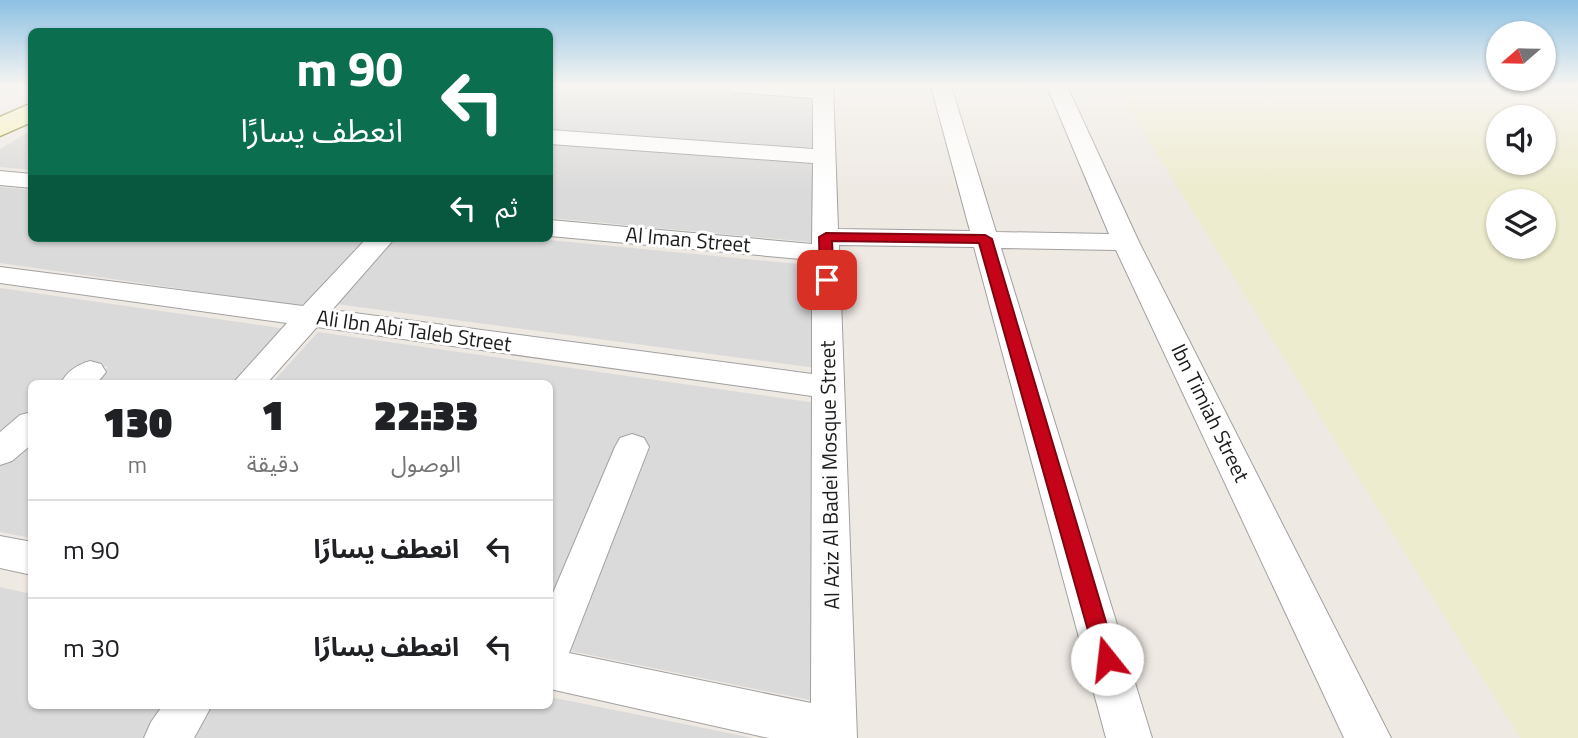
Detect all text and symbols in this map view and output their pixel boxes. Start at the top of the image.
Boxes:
north arrow [1486,21,1556,91]
map controls [1486,21,1556,259]
text: 90 m [296,30,403,105]
icon: left [427,56,518,147]
button: sound [1486,105,1556,175]
text: انعطف يسارًا [241,106,403,154]
text: ثم [496,188,518,227]
icon: left [444,189,482,227]
button: layers [1486,189,1556,259]
street label: Al Iman Street [624,218,753,260]
pin [797,250,857,310]
icon: arrive [808,261,846,299]
street label: Ali Ibn Abi Taleb Street [315,300,514,360]
street label: Ibn Timiah Street [1164,338,1259,488]
street label: Al Aziz Al Badei Mosque Street [811,340,847,610]
text: 1 [261,382,284,446]
text: 22:33 [374,382,478,446]
text: 130 [103,389,172,453]
text: دقيقة [247,446,299,481]
text: الوصول [391,446,461,481]
text: m [128,447,147,482]
text: انعطف يسارًا [314,529,459,568]
text: 90 m [63,530,120,569]
icon: left [480,530,518,568]
position arrow [1070,622,1144,696]
text: انعطف يسارًا [314,627,459,666]
text: 30 m [63,628,120,667]
icon: left [480,628,518,666]

